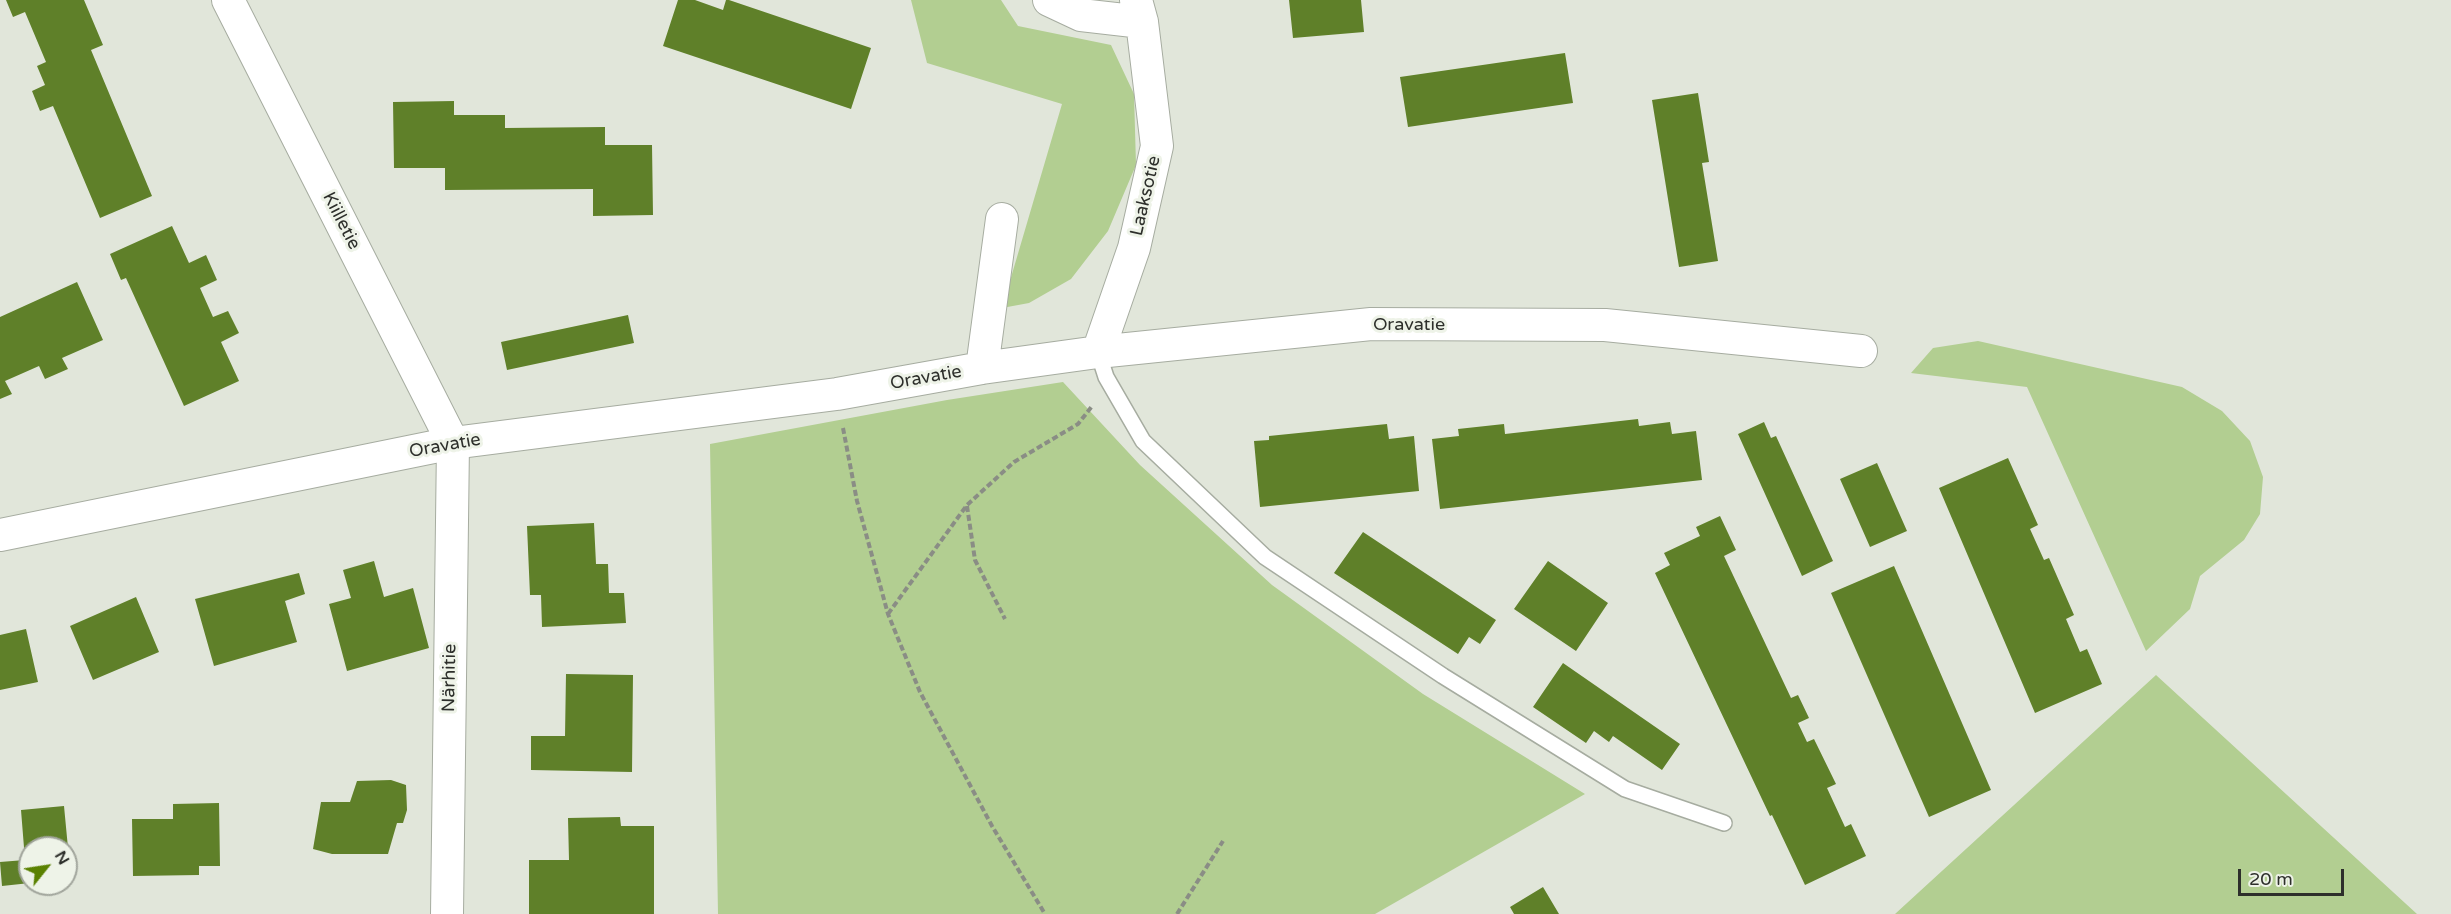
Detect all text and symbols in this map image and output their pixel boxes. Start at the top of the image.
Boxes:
street label: Laaksotie [1126,154,1166,238]
street label: Kiilletie [317,189,365,253]
street label: Oravatie [1373,314,1445,336]
street label: Oravatie [889,361,963,395]
street label: Oravatie [408,429,482,463]
street label: Närhitie [439,644,461,712]
north arrow [18,836,78,896]
text: N [50,847,74,869]
scale bar [2241,857,2348,895]
text: 20 m [2249,868,2293,890]

